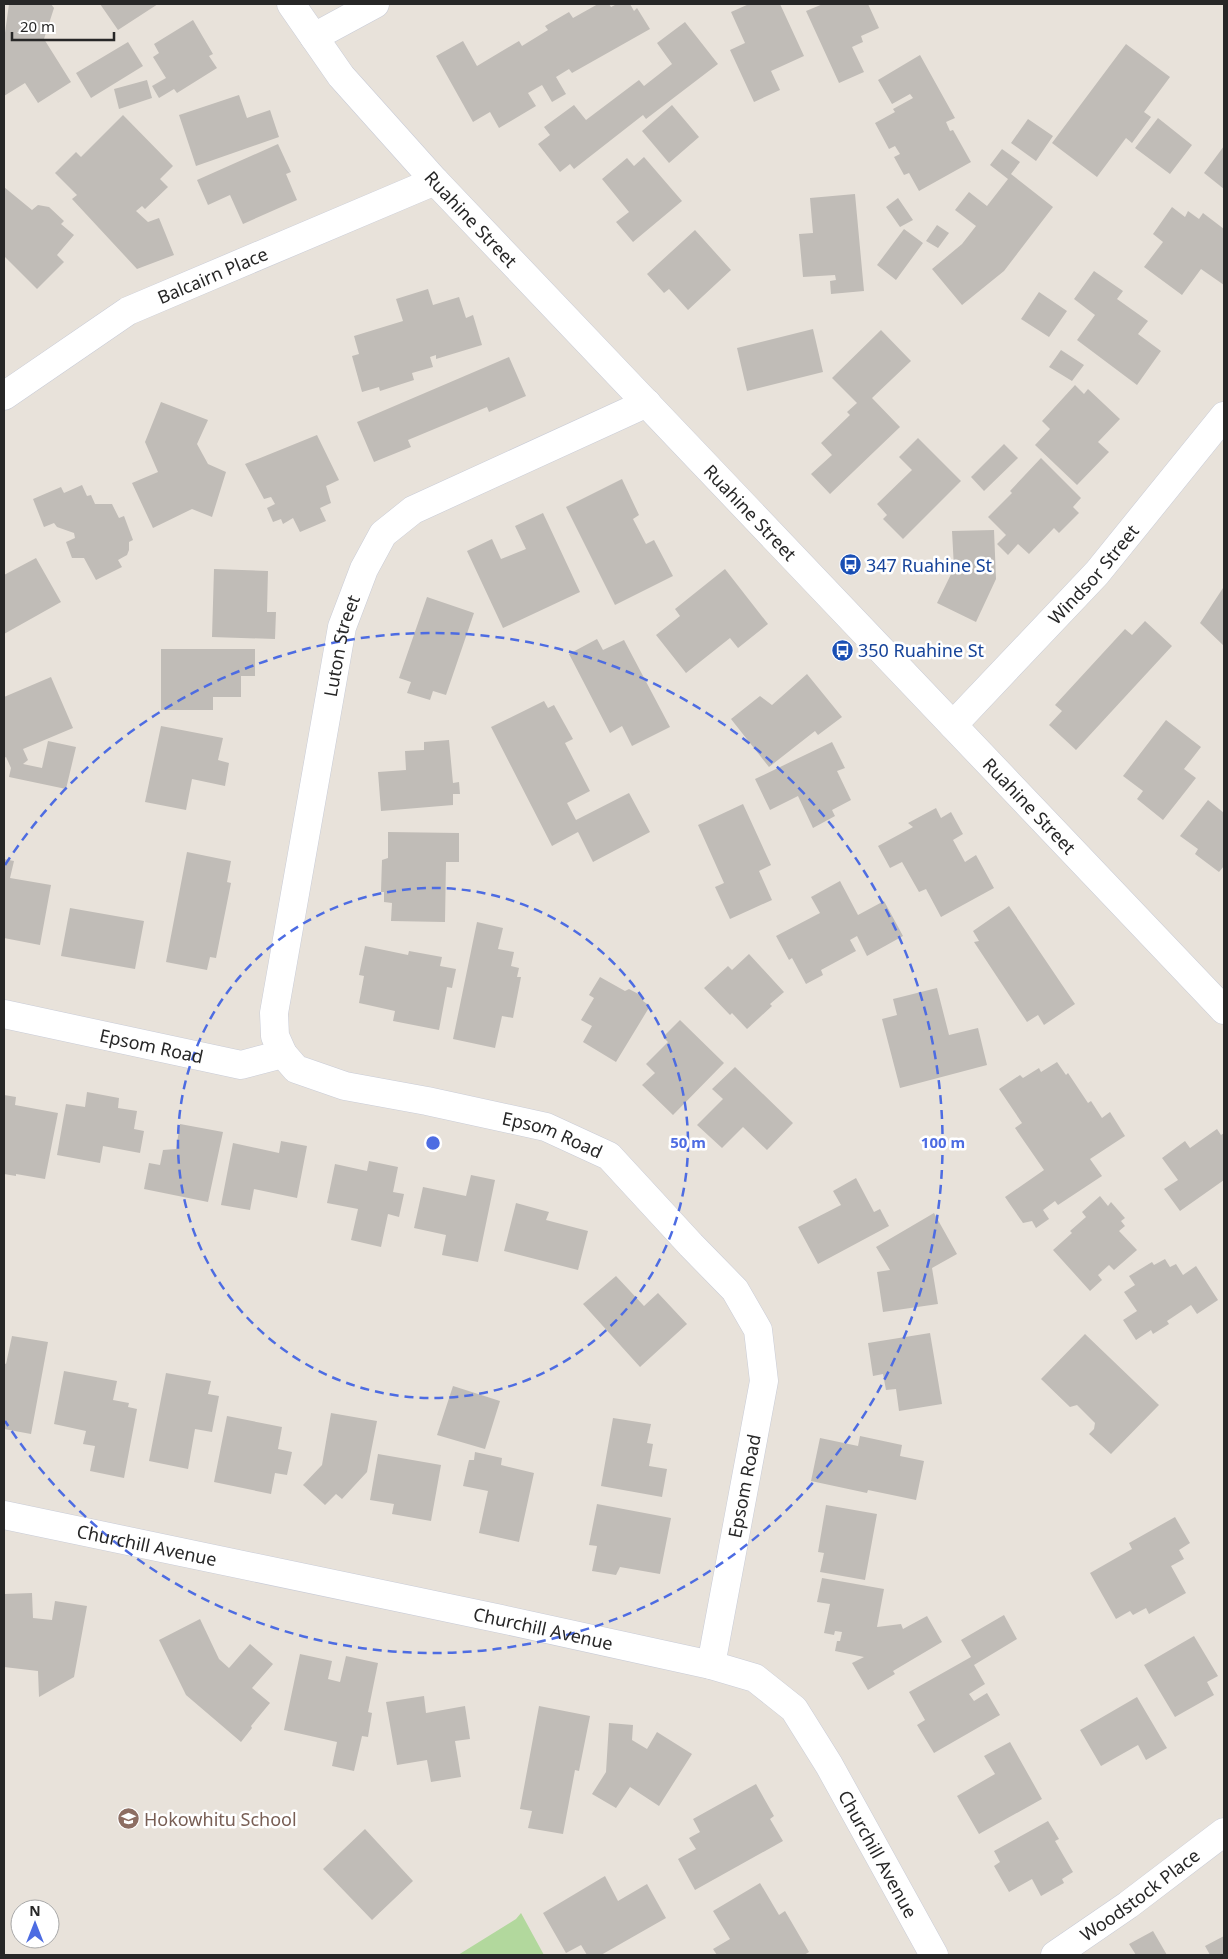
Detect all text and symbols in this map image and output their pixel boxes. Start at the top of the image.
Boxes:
scale bar [12,10,115,42]
text: 20 m [20,16,55,36]
street label: Ruahine Street [420,166,523,273]
street label: Balcairn Place [154,241,271,309]
street label: Ruahine Street [699,459,802,566]
street label: Windsor Street [1043,519,1144,629]
bus stop icon: 347 Ruahine St [838,553,862,577]
place label: 347 Ruahine St [866,553,993,577]
street label: Luton Street [318,591,365,699]
bus stop icon: 350 Ruahine St [830,638,854,662]
place label: 350 Ruahine St [858,638,985,662]
street label: Ruahine Street [978,752,1082,859]
street label: Epsom Road [98,1023,206,1069]
street label: Epsom Road [500,1106,606,1163]
text: 50 m [670,1132,706,1152]
text: 100 m [921,1132,965,1152]
centre of rings [424,1134,442,1152]
street label: Epsom Road [722,1432,766,1540]
street label: Churchill Avenue [75,1519,219,1571]
street label: Churchill Avenue [471,1602,615,1655]
street label: Churchill Avenue [833,1786,923,1922]
school or university icon: Hokowhitu School [116,1807,140,1831]
place label: Hokowhitu School [144,1807,297,1831]
street label: Woodstock Place [1075,1843,1204,1946]
north arrow [10,1899,60,1949]
text: N [29,1901,41,1920]

